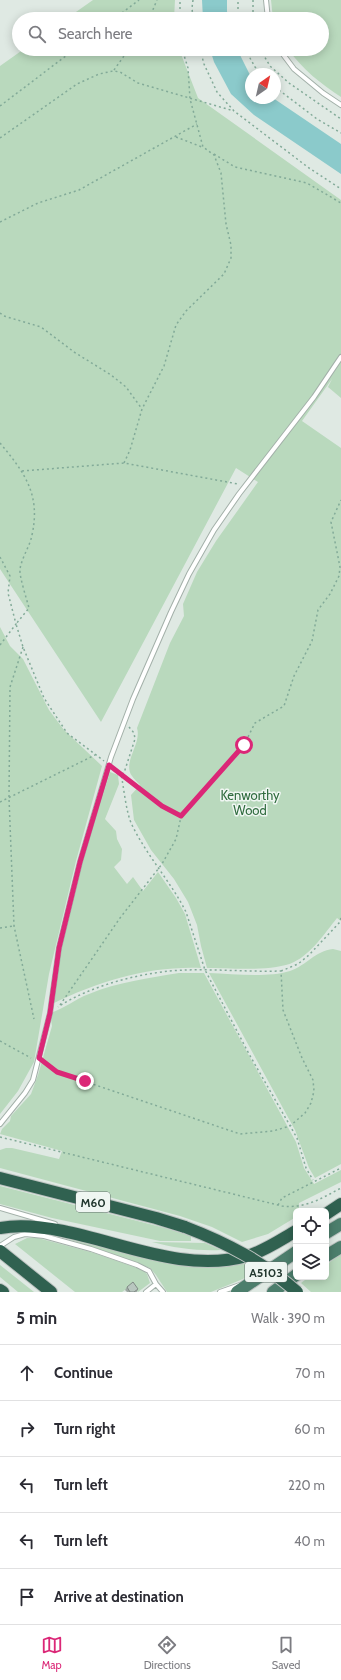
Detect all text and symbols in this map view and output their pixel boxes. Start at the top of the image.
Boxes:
search box [12,12,329,56]
icon: search [26,23,48,45]
text: Search here [58,25,133,43]
north arrow [245,68,281,104]
route start [235,736,253,754]
park label: Kenworthy Wood [220,787,280,818]
route end [76,1072,94,1090]
road number: M60 [76,1192,110,1212]
map controls [293,1208,329,1280]
button: locate [293,1208,329,1244]
button: layers [293,1244,329,1280]
road number: A5103 [245,1262,287,1282]
text: 5 min [16,1308,57,1328]
text: Walk · 390 m [251,1310,325,1326]
icon: ahead [16,1362,38,1384]
text: Continue [54,1364,113,1382]
text: 70 m [295,1365,325,1381]
icon: right [16,1418,38,1440]
text: Turn right [54,1420,115,1438]
text: 60 m [294,1421,325,1437]
icon: left [16,1474,38,1496]
text: Turn left [54,1476,108,1494]
text: 220 m [288,1477,325,1493]
icon: left [16,1530,38,1552]
text: Turn left [54,1532,108,1550]
text: 40 m [294,1533,325,1549]
icon: arrive [16,1586,38,1608]
text: Arrive at destination [54,1588,184,1606]
tab: Map [41,1634,63,1672]
tab: Directions [144,1634,191,1672]
tab: Saved [272,1634,300,1672]

